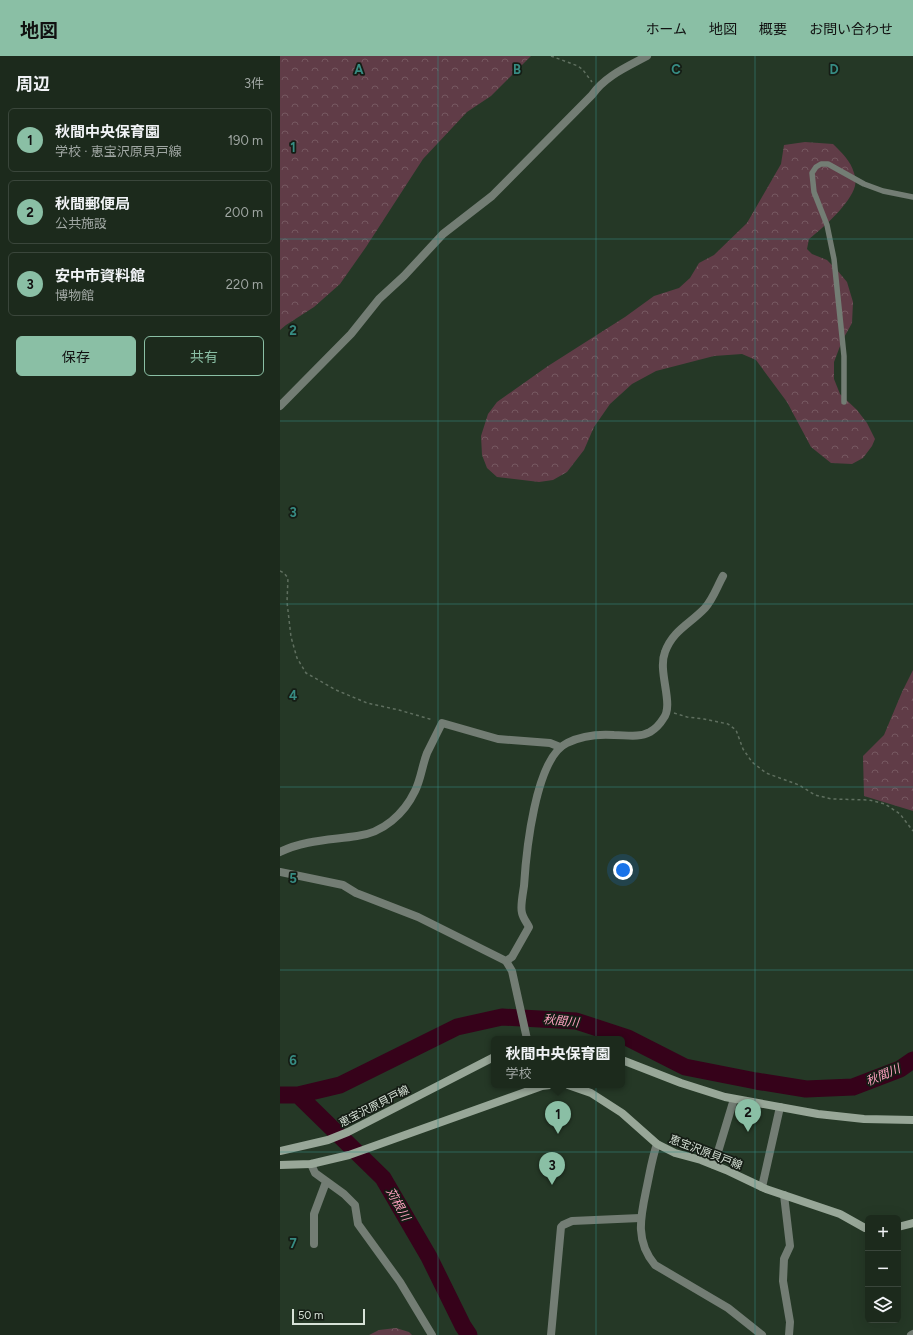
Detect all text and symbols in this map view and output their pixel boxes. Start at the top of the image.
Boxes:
text: 地図 [20,19,58,42]
text: ホーム [645,21,687,38]
text: 地図 [709,21,737,38]
text: 概要 [759,21,787,38]
text: お問い合わせ [809,21,893,38]
text: A [354,62,364,77]
text: B [513,62,521,77]
text: C [671,62,681,77]
text: D [829,62,839,77]
text: 周辺 [16,74,50,94]
text: 3件 [244,76,264,91]
text: 秋間中央保育園 [55,123,160,141]
text: 1 [27,133,33,148]
text: 190 m [228,133,263,148]
text: 1 [290,140,296,155]
text: 学校 · 恵宝沢原貝戸線 [55,144,182,159]
text: 秋間郵便局 [55,195,130,213]
text: 2 [26,205,34,220]
text: 200 m [225,205,263,220]
text: 公共施設 [55,216,107,231]
text: 安中市資料館 [55,267,145,285]
text: 3 [26,277,34,292]
text: 220 m [226,277,263,292]
text: 博物館 [55,288,94,303]
text: 2 [289,323,297,338]
button: 保存 [16,336,136,376]
button: 共有 [144,336,264,376]
text: 3 [289,505,297,520]
text: 4 [289,688,297,703]
your location [613,860,633,880]
text: 5 [289,871,297,886]
water label: 秋間川 [542,1012,582,1030]
popup [491,1036,625,1088]
text: 秋間中央保育園 [505,1045,611,1063]
text: 6 [289,1053,297,1068]
water label: 秋間川 [864,1061,904,1088]
text: 学校 [505,1066,532,1081]
street label: 恵宝沢原貝戸線 [337,1083,411,1130]
pin: 2 [735,1099,761,1132]
pin: 1 [545,1101,571,1134]
street label: 恵宝沢原貝戸線 [668,1133,744,1172]
pin: 3 [539,1152,565,1185]
water label: 苅根川 [383,1185,414,1225]
map controls [865,1215,901,1323]
button: + [865,1215,901,1251]
text: 7 [289,1236,297,1251]
button: − [865,1251,901,1287]
button: layers [865,1287,901,1323]
scale bar [292,1307,365,1326]
text: 50 m [298,1309,323,1322]

